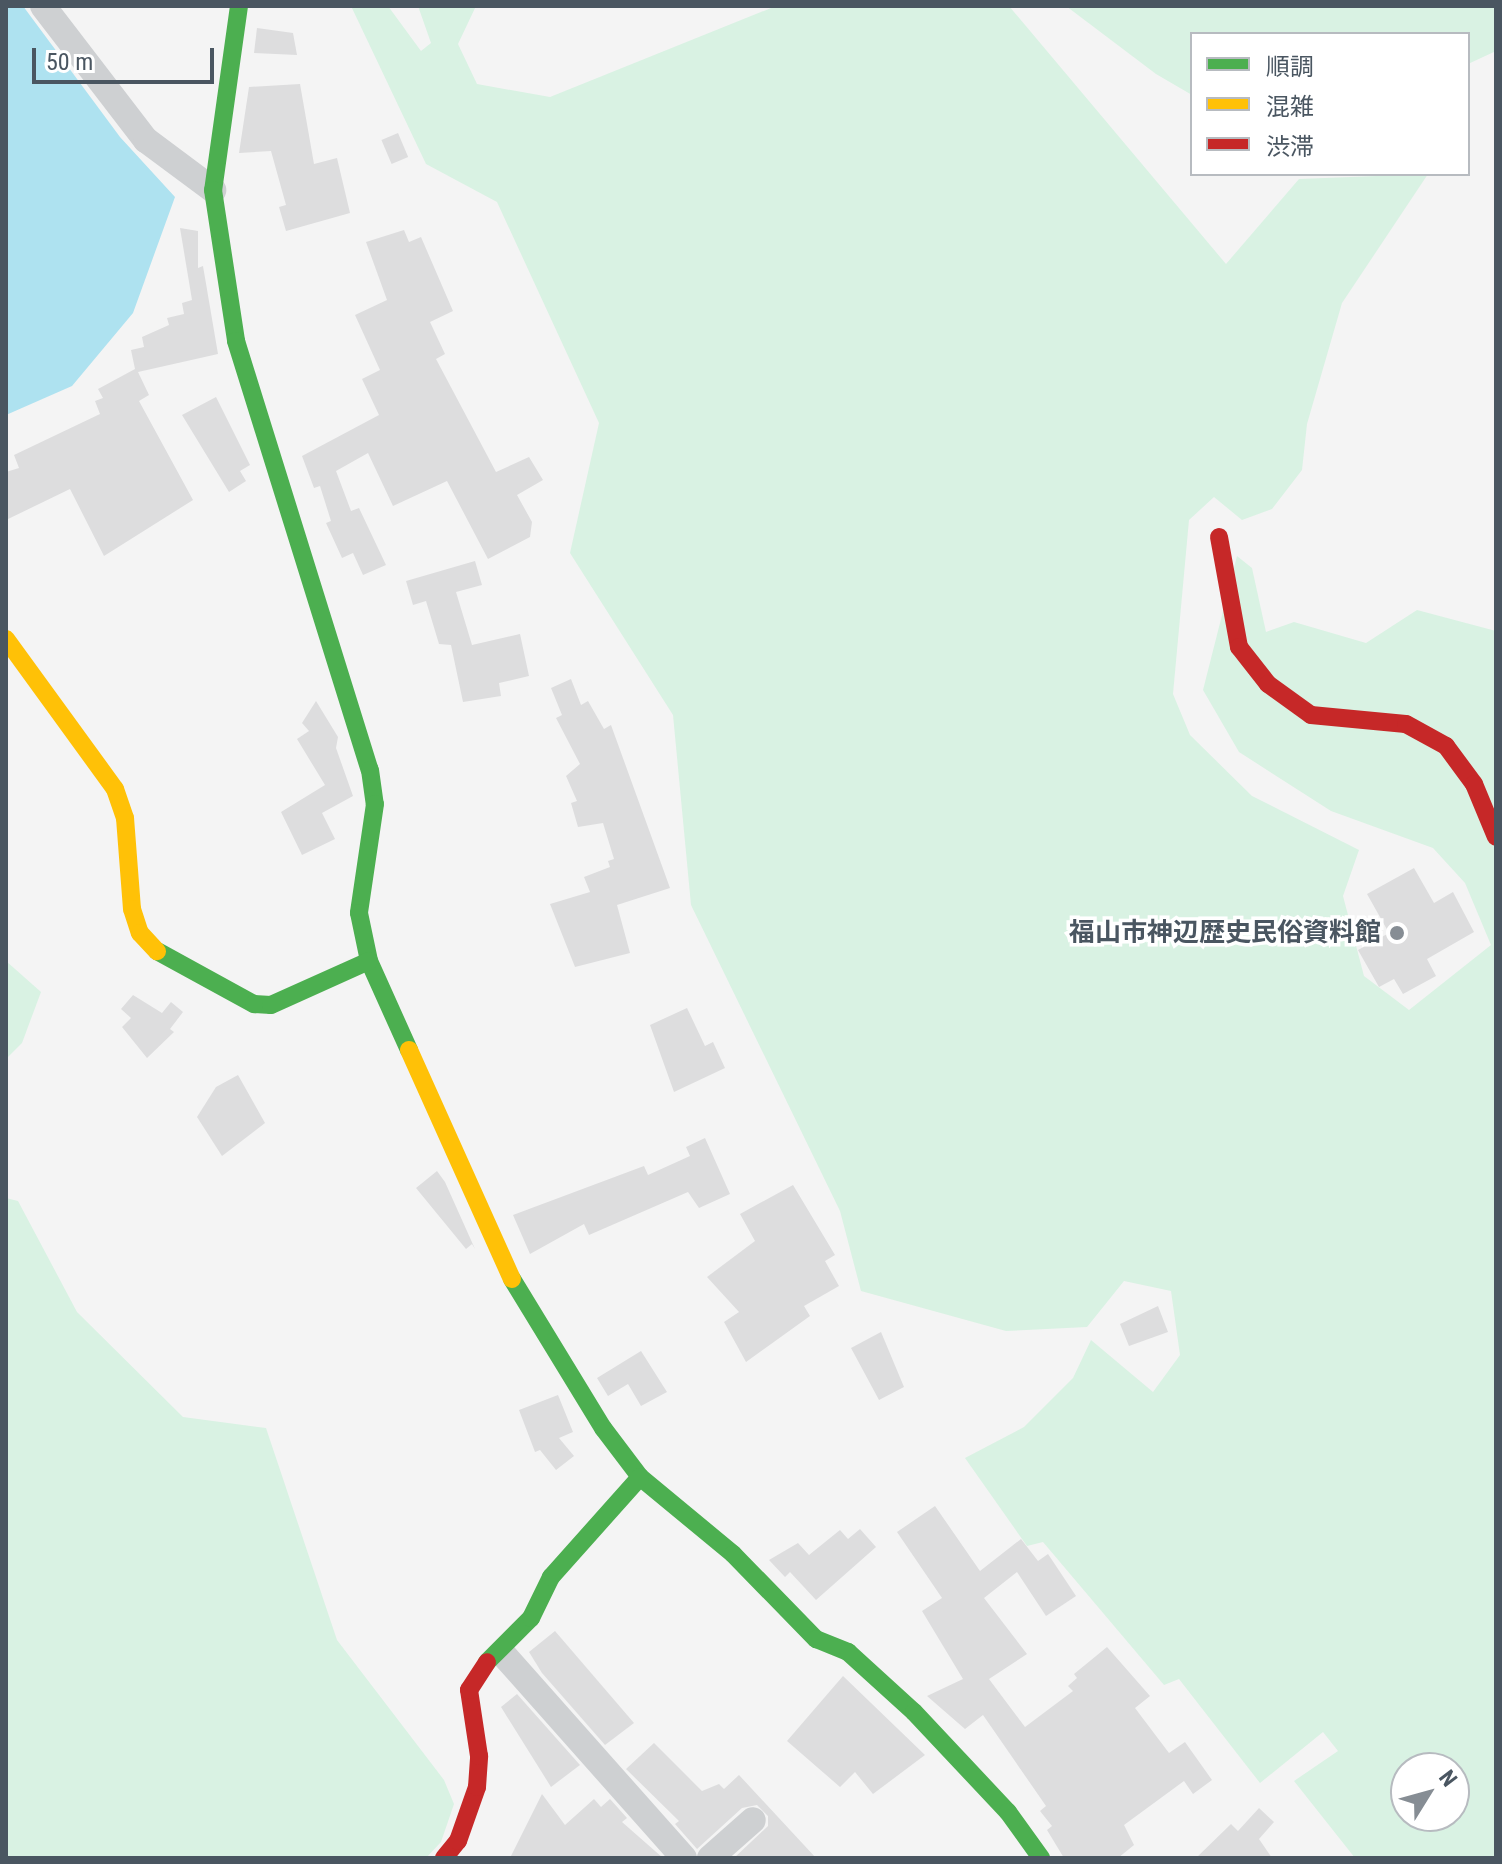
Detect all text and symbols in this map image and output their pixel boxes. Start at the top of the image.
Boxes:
scale bar [36,32,218,82]
legend [1190,32,1470,176]
text: 50 m [46,48,93,76]
text: 順調 [1266,53,1314,81]
text: 混雑 [1266,93,1314,121]
text: 渋滞 [1266,133,1314,161]
place label: 福山市神辺歴史民俗資料館 [1069,917,1381,949]
marker: 福山市神辺歴史民俗資料館 [1388,924,1406,942]
north arrow [1390,1752,1470,1832]
text: N [1434,1766,1462,1791]

